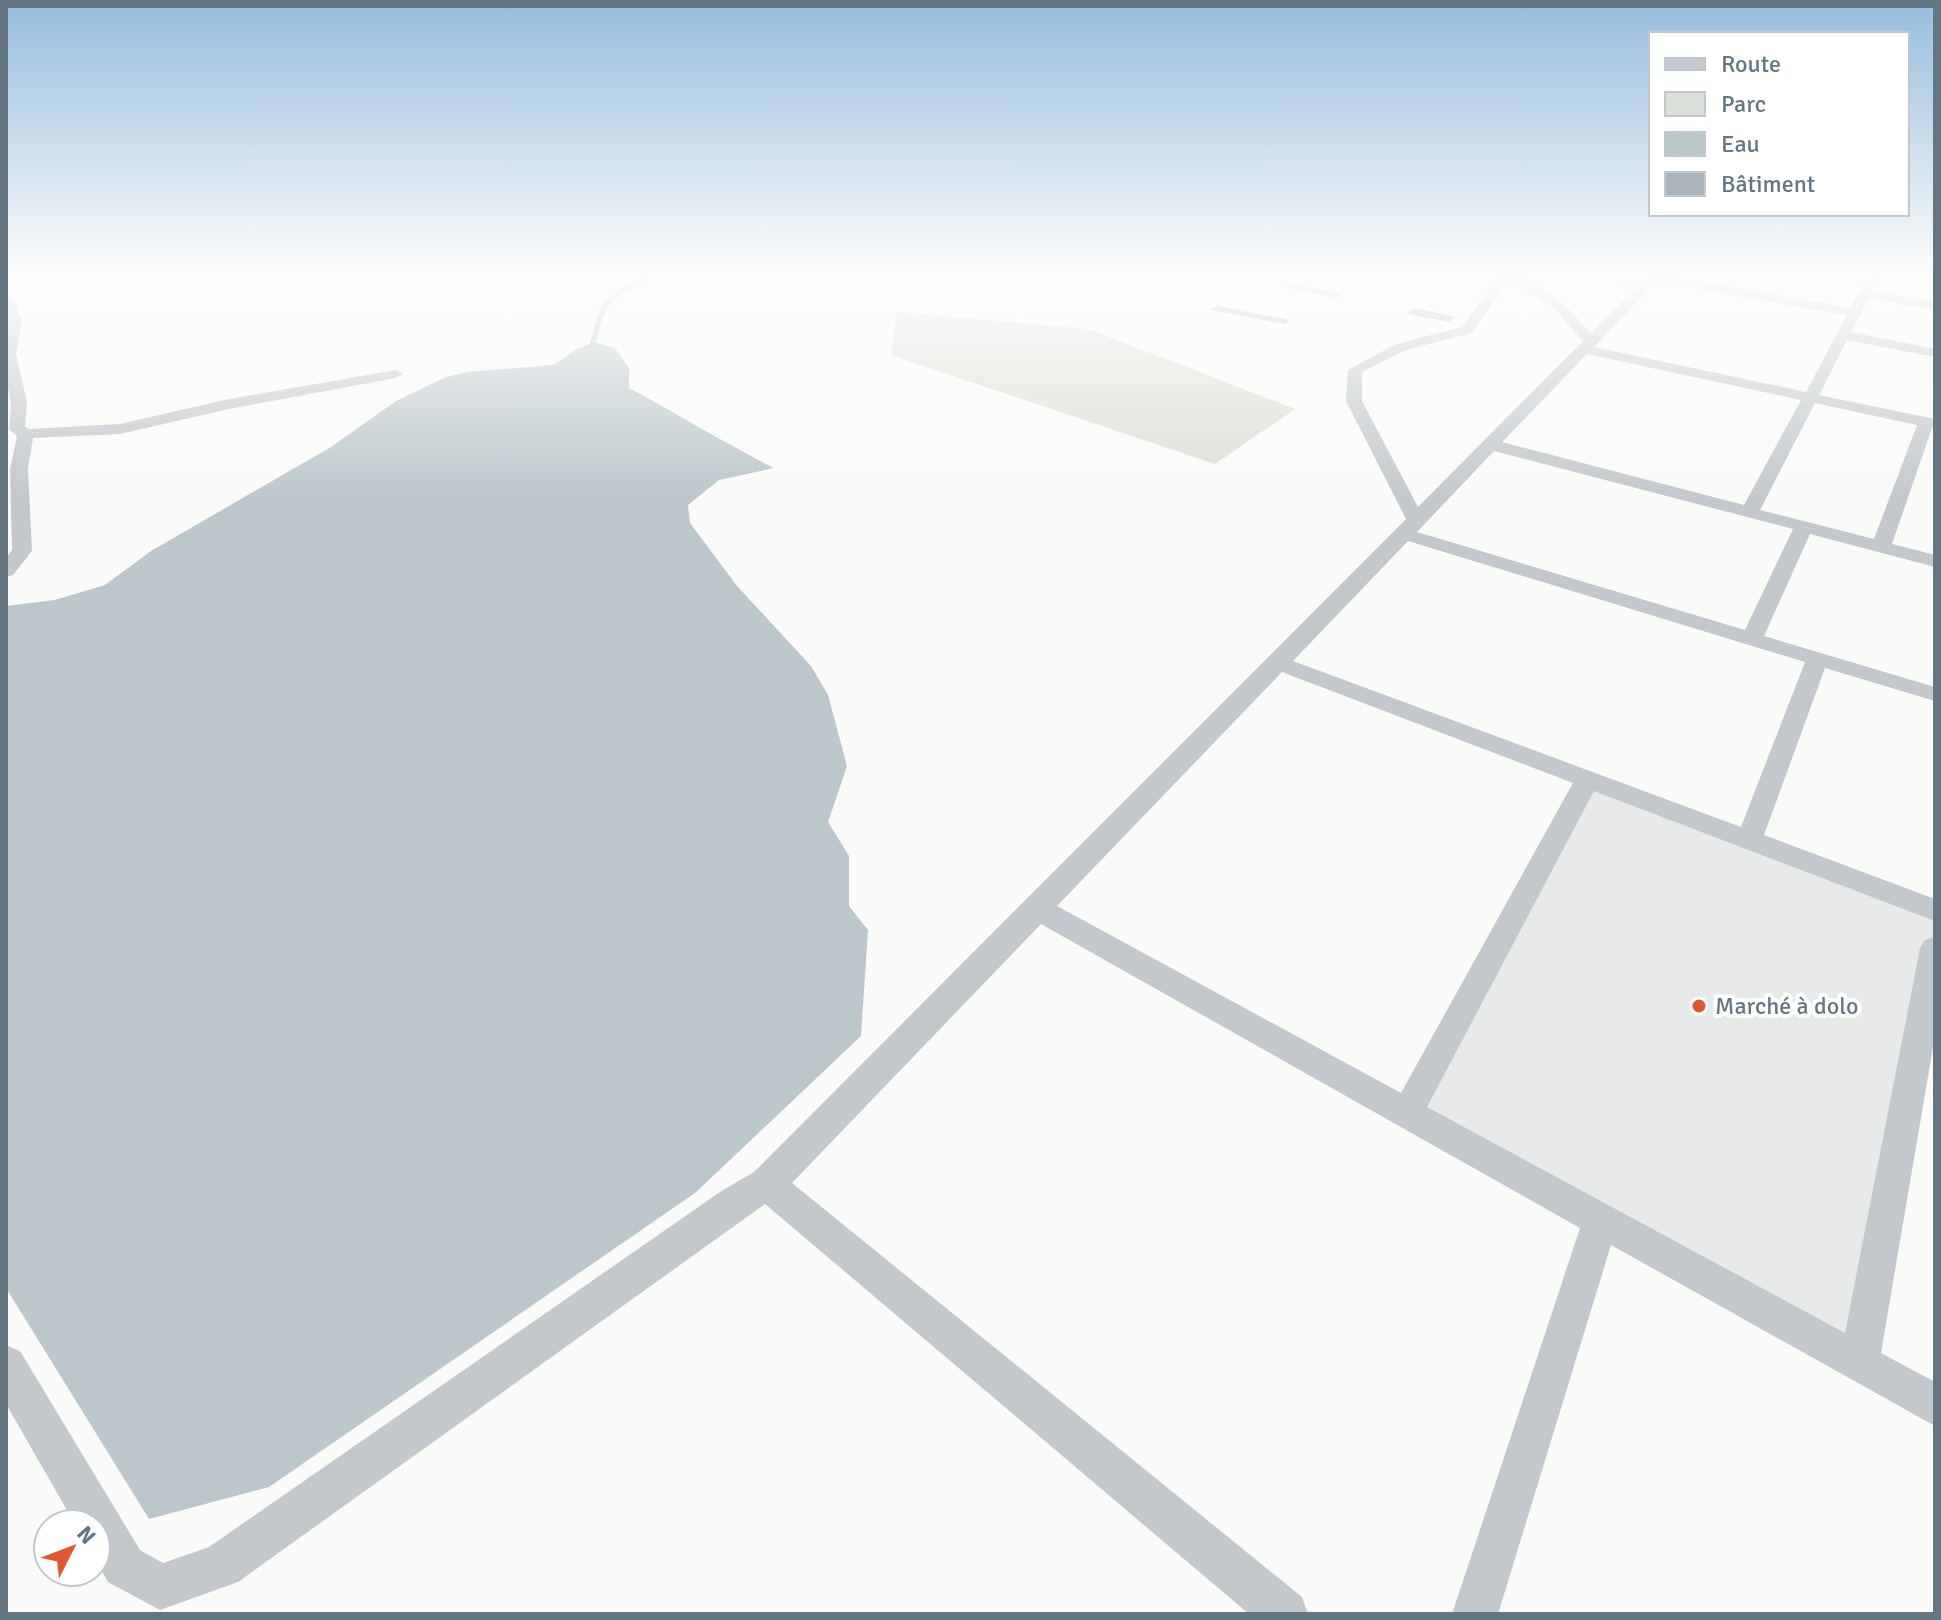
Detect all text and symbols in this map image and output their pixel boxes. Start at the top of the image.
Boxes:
legend [1649,32,1909,216]
text: Route [1721,49,1781,79]
text: Parc [1721,89,1766,119]
text: Eau [1721,129,1760,159]
text: Bâtiment [1721,169,1815,199]
place label: Marché à dolo [1715,991,1859,1021]
marker: Marché à dolo [1690,997,1708,1015]
north arrow [32,1508,112,1588]
text: N [71,1520,102,1550]

